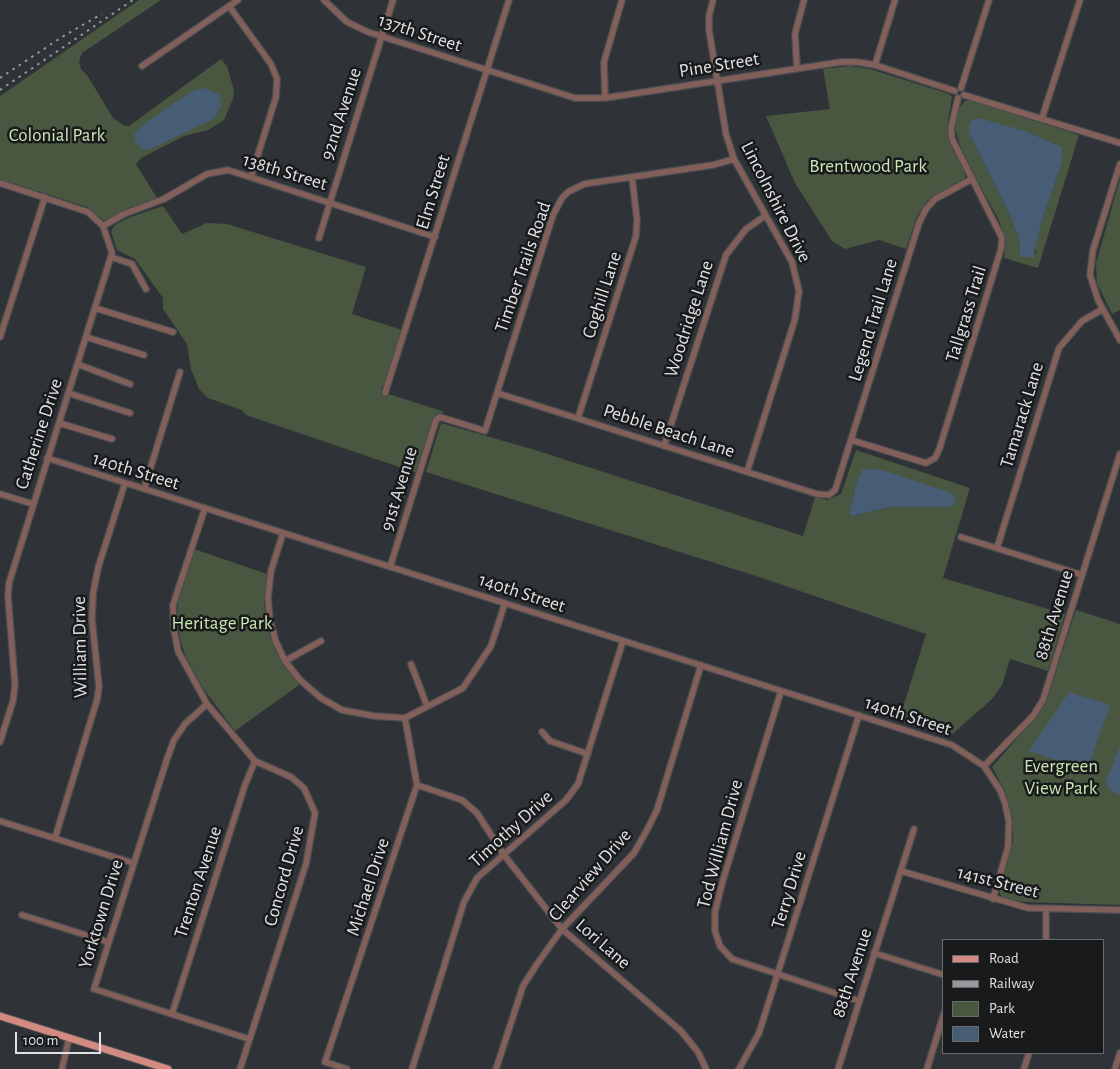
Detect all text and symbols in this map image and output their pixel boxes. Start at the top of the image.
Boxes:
street label: 137th Street [376,9,464,57]
street label: Pine Street [677,47,761,83]
street label: 92nd Avenue [315,65,367,163]
park label: Colonial Park [9,124,105,146]
street label: Lincolnshire Drive [736,138,816,266]
street label: 138th Street [240,148,330,196]
street label: Elm Street [411,152,455,232]
park label: Brentwood Park [809,155,927,177]
street label: Timber Trails Road [490,199,556,335]
street label: Coghill Lane [577,249,627,341]
street label: Legend Trail Lane [843,256,903,384]
street label: Woodridge Lane [659,258,719,380]
street label: Tallgrass Trail [941,263,991,365]
street label: Tamarack Lane [995,359,1049,471]
street label: Catherine Drive [10,376,68,492]
street label: Pebble Beach Lane [600,399,738,463]
street label: 91st Avenue [375,444,423,534]
street label: 140th Street [90,447,182,495]
street label: 88th Avenue [1030,567,1078,663]
street label: 140th Street [476,568,568,618]
street label: William Drive [68,596,92,698]
park label: Heritage Park [172,612,272,634]
street label: 140th Street [862,691,954,741]
park label: Evergreen View Park [1024,755,1098,799]
street label: Tod William Drive [692,777,748,911]
street label: Timothy Drive [464,785,558,873]
street label: Trenton Avenue [169,823,227,941]
street label: Concord Drive [259,823,309,929]
street label: Clearview Drive [544,824,636,926]
street label: Michael Drive [341,835,395,939]
street label: Terry Drive [766,848,812,932]
street label: Yorktown Drive [74,857,128,971]
street label: 141st Street [955,861,1041,903]
street label: Lori Lane [571,914,635,974]
street label: 88th Avenue [827,926,877,1020]
legend [942,939,1105,1054]
text: Road [989,951,1019,966]
text: Railway [989,976,1034,991]
text: Park [989,1001,1015,1016]
scale bar [18,1022,104,1054]
text: Water [989,1026,1025,1041]
text: 100 m [23,1033,58,1048]

